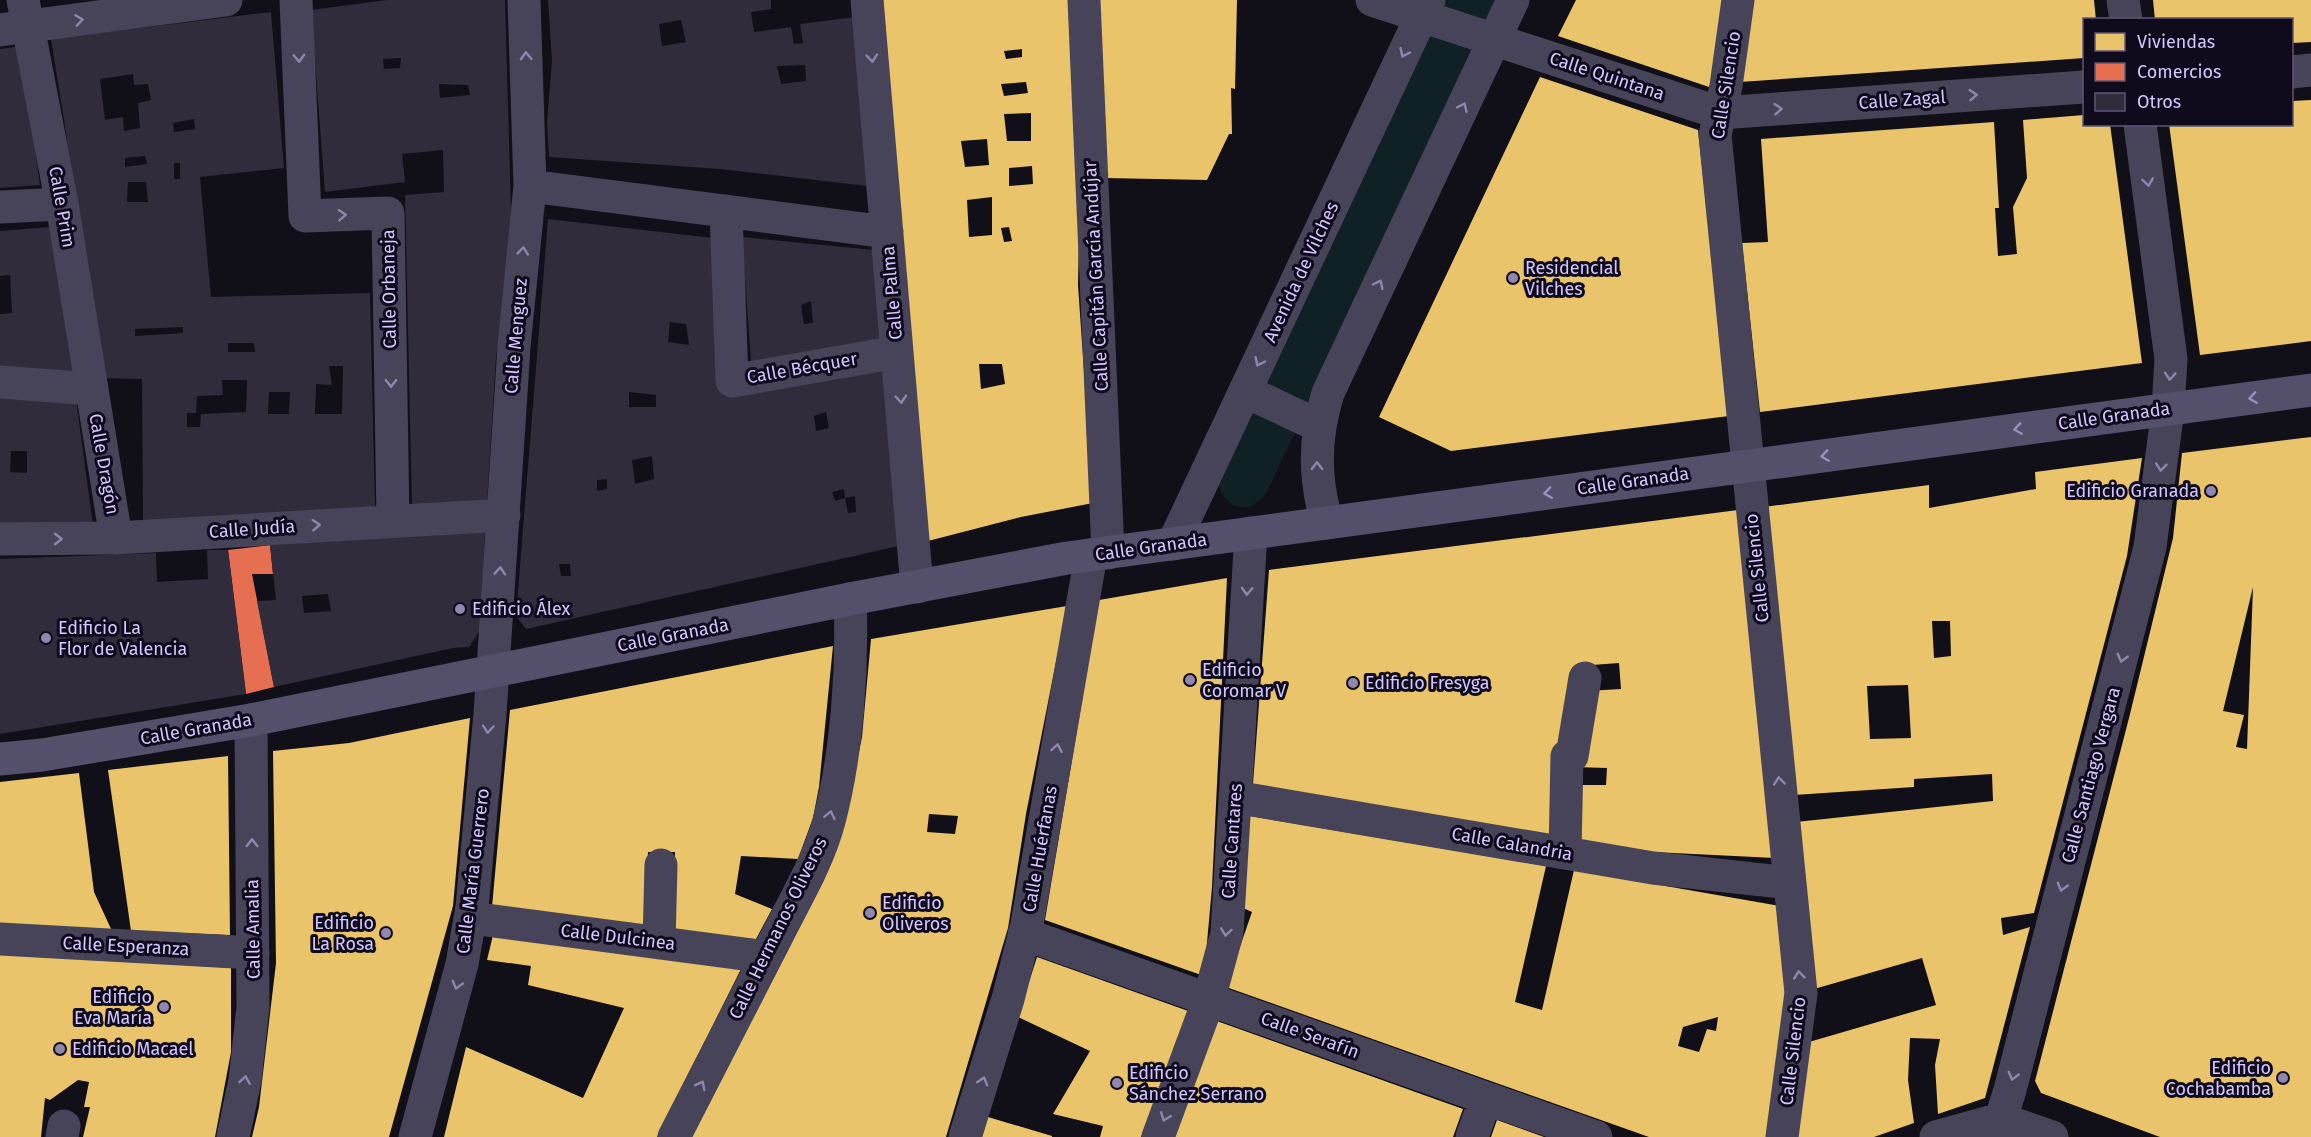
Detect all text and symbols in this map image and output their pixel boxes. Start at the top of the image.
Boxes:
one-way arrow [74,14,83,26]
legend [2083,18,2293,126]
street label: Calle Silencio [1707,29,1745,141]
text: Viviendas [2137,31,2215,53]
one-way arrow [1400,46,1412,57]
street label: Calle Quintana [1547,47,1667,105]
one-way arrow [519,52,532,61]
one-way arrow [292,54,305,63]
one-way arrow [865,54,878,63]
text: Comercios [2137,61,2221,83]
street label: Calle Zagal [1858,86,1946,114]
one-way arrow [1968,89,1977,102]
text: Otros [2137,91,2181,113]
one-way arrow [1455,103,1467,114]
one-way arrow [1773,103,1783,116]
street label: Calle Capitán García Andújar [1079,160,1113,392]
street label: Calle Prim [44,165,80,249]
one-way arrow [2141,178,2153,187]
street label: Avenida de Vilches [1259,198,1343,346]
one-way arrow [338,208,347,221]
street label: Calle Orbaneja [377,229,401,349]
street label: Calle Palma [877,245,907,341]
one-way arrow [516,246,529,255]
place label: Residencial Vilches [1525,257,1619,300]
marker: Residencial Vilches [1506,271,1520,285]
street label: Calle Menguez [500,277,532,395]
one-way arrow [1372,279,1384,290]
street label: Calle Bécquer [745,347,859,389]
one-way arrow [1254,356,1266,367]
one-way arrow [2164,371,2177,380]
one-way arrow [385,378,397,387]
one-way arrow [2248,391,2258,403]
one-way arrow [894,395,907,404]
street label: Calle Granada [2057,397,2171,435]
street label: Calle Dragón [84,412,124,516]
one-way arrow [2014,423,2023,435]
one-way arrow [1820,449,1830,461]
one-way arrow [1310,461,1323,470]
street label: Calle Granada [1576,462,1690,500]
one-way arrow [2155,462,2167,471]
place label: Edificio Granada [2066,480,2199,502]
marker: Edificio Granada [2204,484,2218,498]
one-way arrow [1544,486,1553,498]
street label: Calle Silencio [1740,513,1774,623]
street label: Calle Judía [208,515,296,543]
one-way arrow [312,519,321,532]
street label: Calle Granada [1094,528,1208,566]
one-way arrow [54,532,63,545]
one-way arrow [493,566,506,575]
one-way arrow [1241,587,1254,596]
place label: Edificio Álex [472,597,571,620]
marker: Edificio Álex [453,602,467,616]
street label: Calle Granada [615,613,731,657]
place label: Edificio La Flor de Valencia [58,617,187,660]
marker: Edificio La Flor de Valencia [39,631,53,645]
one-way arrow [2116,652,2129,662]
place label: Edificio Coromar V [1202,659,1286,702]
place label: Edificio Fresyga [1365,672,1490,694]
marker: Edificio Coromar V [1183,673,1197,687]
marker: Edificio Fresyga [1346,676,1360,690]
street label: Calle Santiago Vergara [2057,685,2125,865]
street label: Calle Granada [138,708,254,750]
one-way arrow [482,725,495,734]
one-way arrow [1050,743,1063,753]
one-way arrow [1773,776,1786,785]
street label: Calle Cantares [1217,783,1247,899]
street label: Calle Huérfanas [1018,784,1062,914]
street label: Calle María Guerrero [452,787,494,955]
one-way arrow [823,810,836,820]
street label: Calle Calandria [1450,823,1574,865]
street label: Calle Hermanos Oliveros [724,833,832,1023]
one-way arrow [246,839,258,848]
street label: Calle Amalia [241,879,265,979]
one-way arrow [2057,882,2070,892]
place label: Edificio Oliveros [882,892,949,935]
marker: Edificio Oliveros [863,906,877,920]
place label: Edificio La Rosa [312,912,374,955]
street label: Calle Dulcinea [559,919,677,955]
marker: Edificio La Rosa [379,926,393,940]
one-way arrow [1220,928,1232,937]
street label: Calle Esperanza [62,932,190,960]
one-way arrow [1794,970,1806,979]
one-way arrow [451,980,464,990]
place label: Edificio Eva María [74,986,152,1029]
street label: Calle Silencio [1775,995,1811,1107]
marker: Edificio Eva María [157,1000,171,1014]
street label: Calle Serafín [1258,1007,1362,1063]
place label: Edificio Macael [72,1038,194,1060]
marker: Edificio Macael [53,1042,67,1056]
place label: Edificio Cochabamba [2166,1057,2271,1100]
place label: Edificio Sánchez Serrano [1129,1062,1264,1105]
one-way arrow [2008,1071,2021,1081]
marker: Edificio Cochabamba [2276,1071,2290,1085]
one-way arrow [238,1075,250,1084]
one-way arrow [975,1076,988,1087]
marker: Edificio Sánchez Serrano [1110,1076,1124,1090]
one-way arrow [694,1080,705,1091]
one-way arrow [1160,1111,1172,1122]

